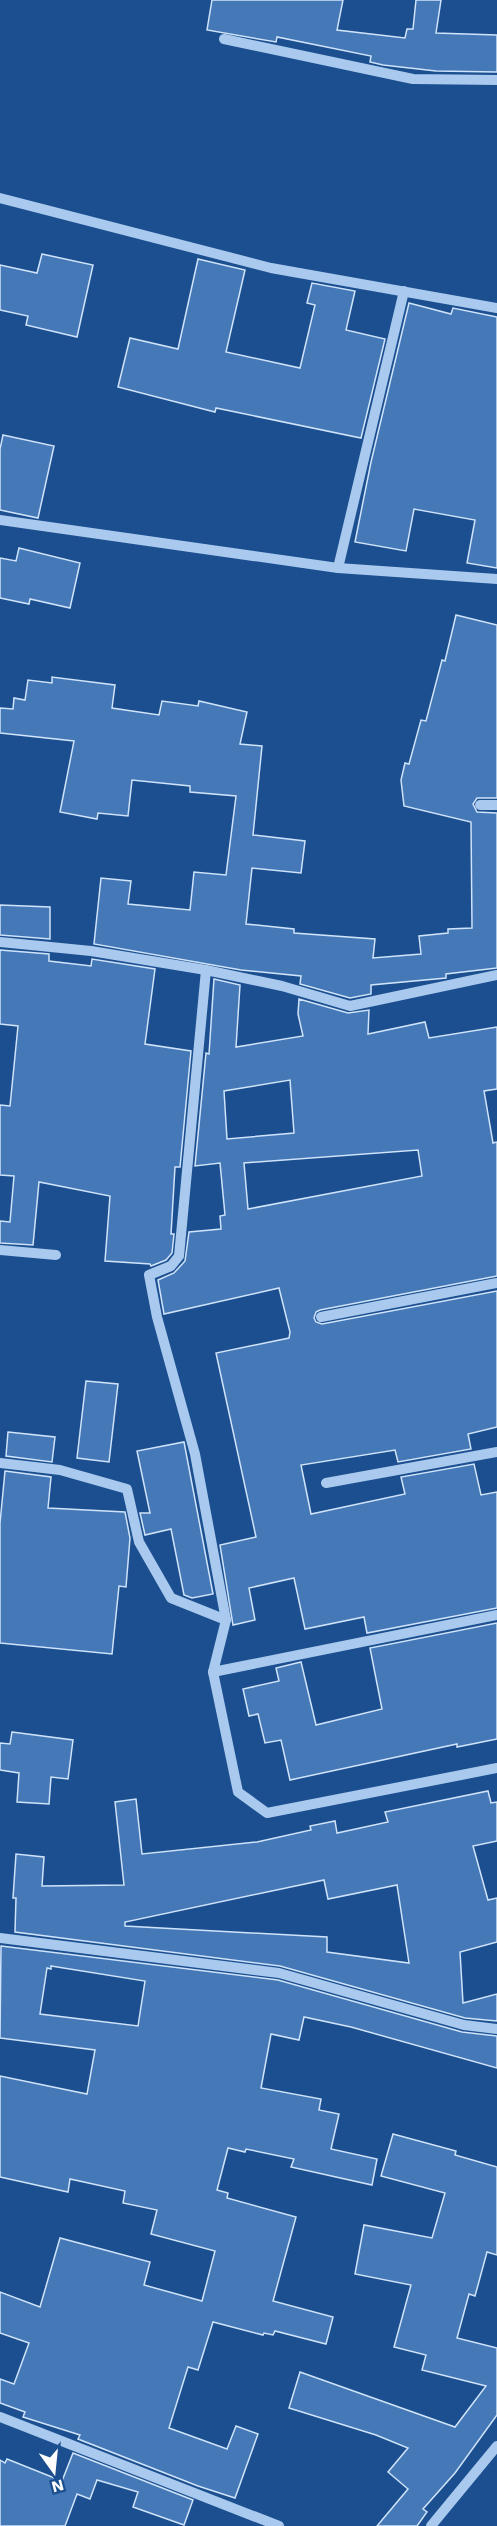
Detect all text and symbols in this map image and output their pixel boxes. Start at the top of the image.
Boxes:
north arrow [24,2442,84,2502]
text: N [50,2475,66,2497]

